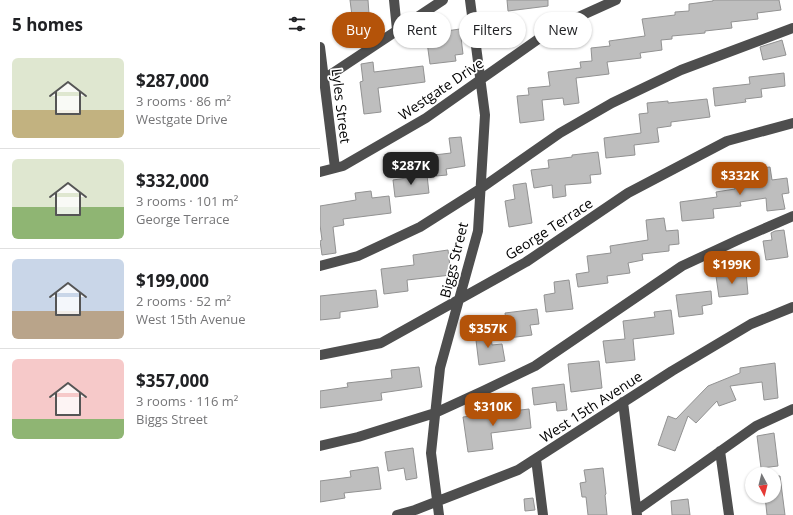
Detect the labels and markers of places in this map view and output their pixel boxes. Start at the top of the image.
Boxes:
pin: $287K [383,152,439,186]
pin: $332K [712,162,768,196]
pin: $199K [704,251,760,285]
pin: $357K [460,315,516,349]
pin: $310K [465,393,521,427]

